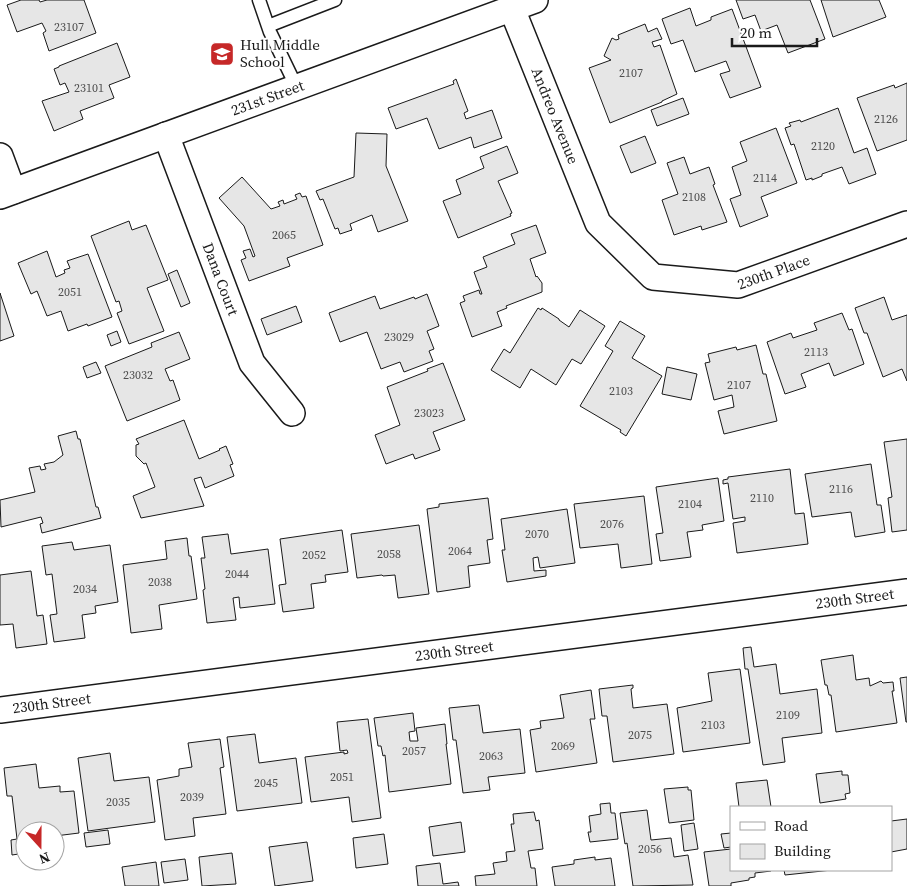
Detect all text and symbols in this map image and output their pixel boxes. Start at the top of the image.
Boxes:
scale bar [732,15,817,47]
house number: 23107 [54,19,84,35]
text: 20 m [740,22,772,43]
place label: Hull Middle School [240,34,320,72]
school or university icon: Hull Middle School [209,41,235,67]
street label: Andreo Avenue [526,64,584,167]
house number: 2107 [619,65,643,81]
street label: 231st Street [228,74,307,120]
house number: 23101 [74,80,104,96]
house number: 2126 [874,111,898,127]
house number: 2120 [811,138,835,154]
house number: 2114 [753,170,777,186]
house number: 2108 [682,189,706,205]
house number: 2065 [272,227,296,243]
street label: Dana Court [198,240,244,318]
street label: 230th Place [734,249,813,294]
house number: 2051 [58,284,82,300]
house number: 23029 [384,329,414,345]
house number: 2113 [804,344,828,360]
house number: 23032 [123,367,153,383]
house number: 2107 [727,377,751,393]
house number: 2103 [609,383,633,399]
house number: 23023 [414,405,444,421]
house number: 2116 [829,481,853,497]
house number: 2110 [750,490,774,506]
house number: 2104 [678,496,702,512]
house number: 2076 [600,516,624,532]
house number: 2070 [525,526,549,542]
house number: 2064 [448,543,472,559]
house number: 2058 [377,546,401,562]
house number: 2052 [302,547,326,563]
house number: 2044 [225,566,249,582]
house number: 2038 [148,574,172,590]
house number: 2034 [73,581,97,597]
street label: 230th Street [814,583,895,614]
street label: 230th Street [414,635,495,666]
street label: 230th Street [11,687,92,718]
house number: 2109 [776,707,800,723]
house number: 2103 [701,717,725,733]
house number: 2075 [628,727,652,743]
house number: 2069 [551,738,575,754]
house number: 2057 [402,743,426,759]
house number: 2063 [479,748,503,764]
house number: 2051 [330,769,354,785]
house number: 2045 [254,775,278,791]
house number: 2039 [180,789,204,805]
house number: 2035 [106,794,130,810]
legend [730,806,892,871]
text: Road [774,815,808,836]
north arrow [15,821,65,871]
text: Building [774,840,831,861]
house number: 2056 [638,841,662,857]
text: N [36,847,53,869]

